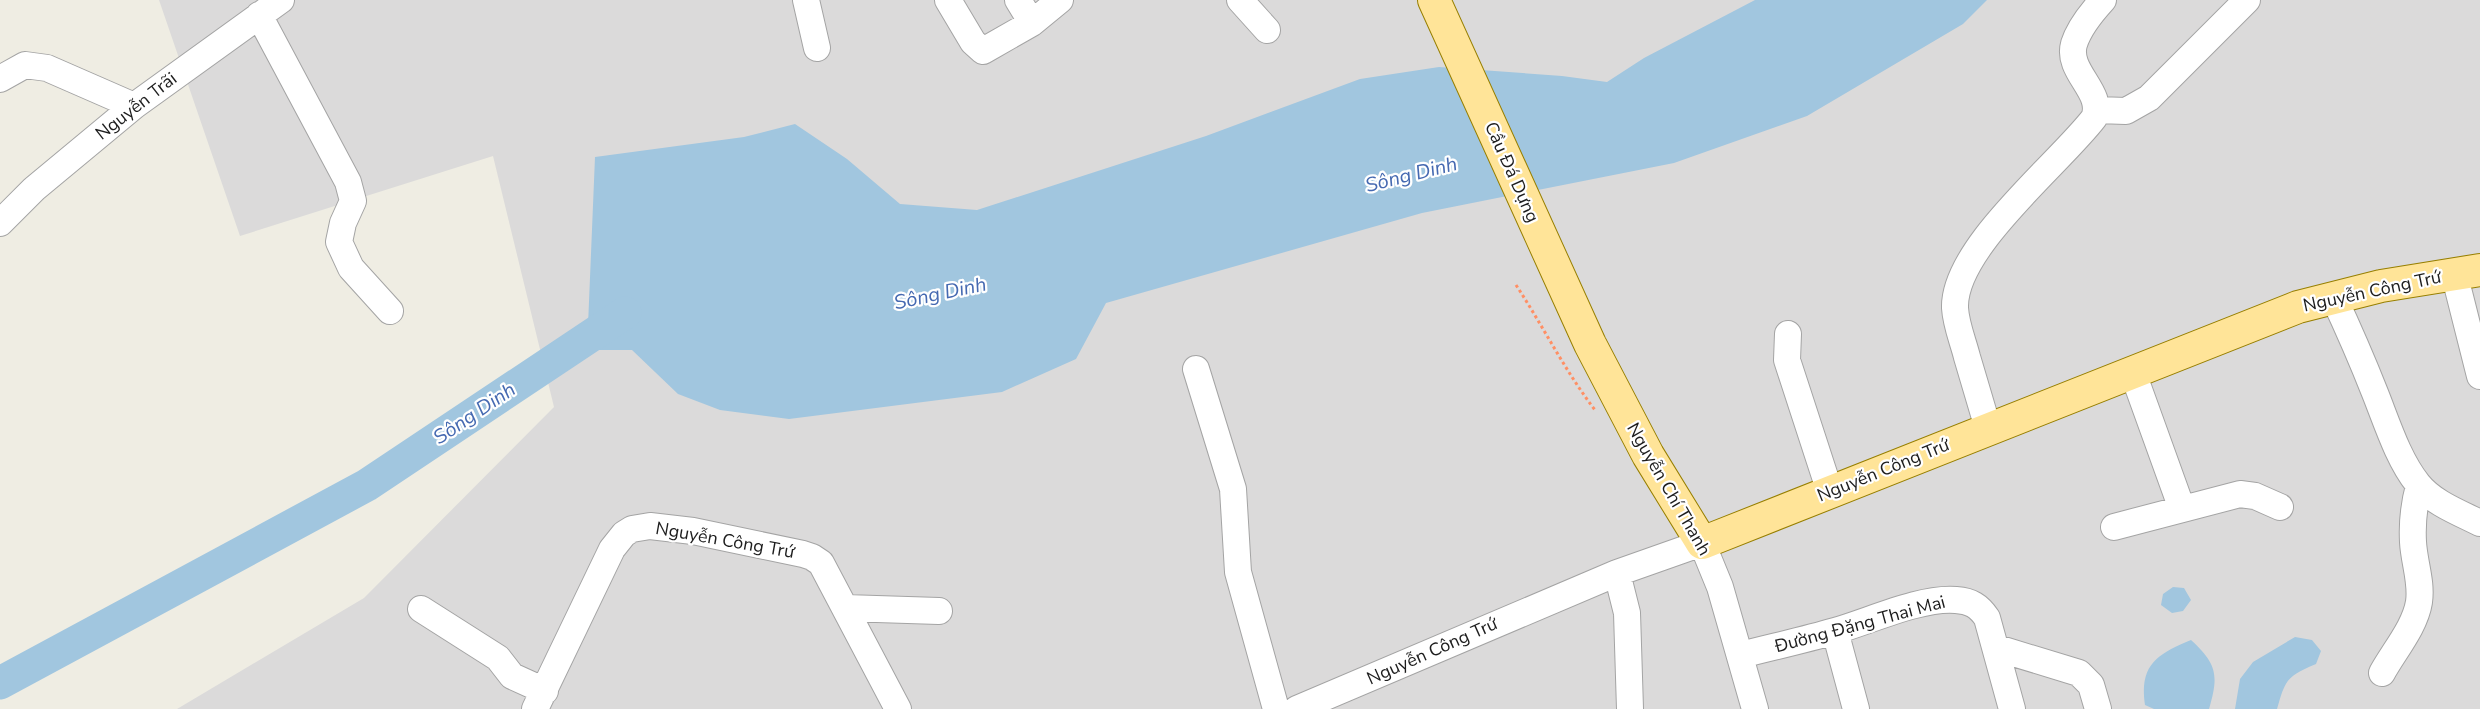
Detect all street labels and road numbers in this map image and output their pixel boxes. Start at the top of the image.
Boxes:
street label: Nguyễn Trãi [90,67,182,145]
street label: Cầu Đá Dựng [1479,118,1545,226]
street label: Nguyễn Công Trứ [2301,264,2444,317]
street label: Nguyễn Chí Thanh [1621,418,1717,560]
street label: Nguyễn Công Trứ [1813,432,1953,507]
street label: Nguyễn Công Trứ [654,516,797,564]
street label: Đường Đặng Thai Mai [1771,590,1948,659]
street label: Nguyễn Công Trứ [1363,611,1502,691]

